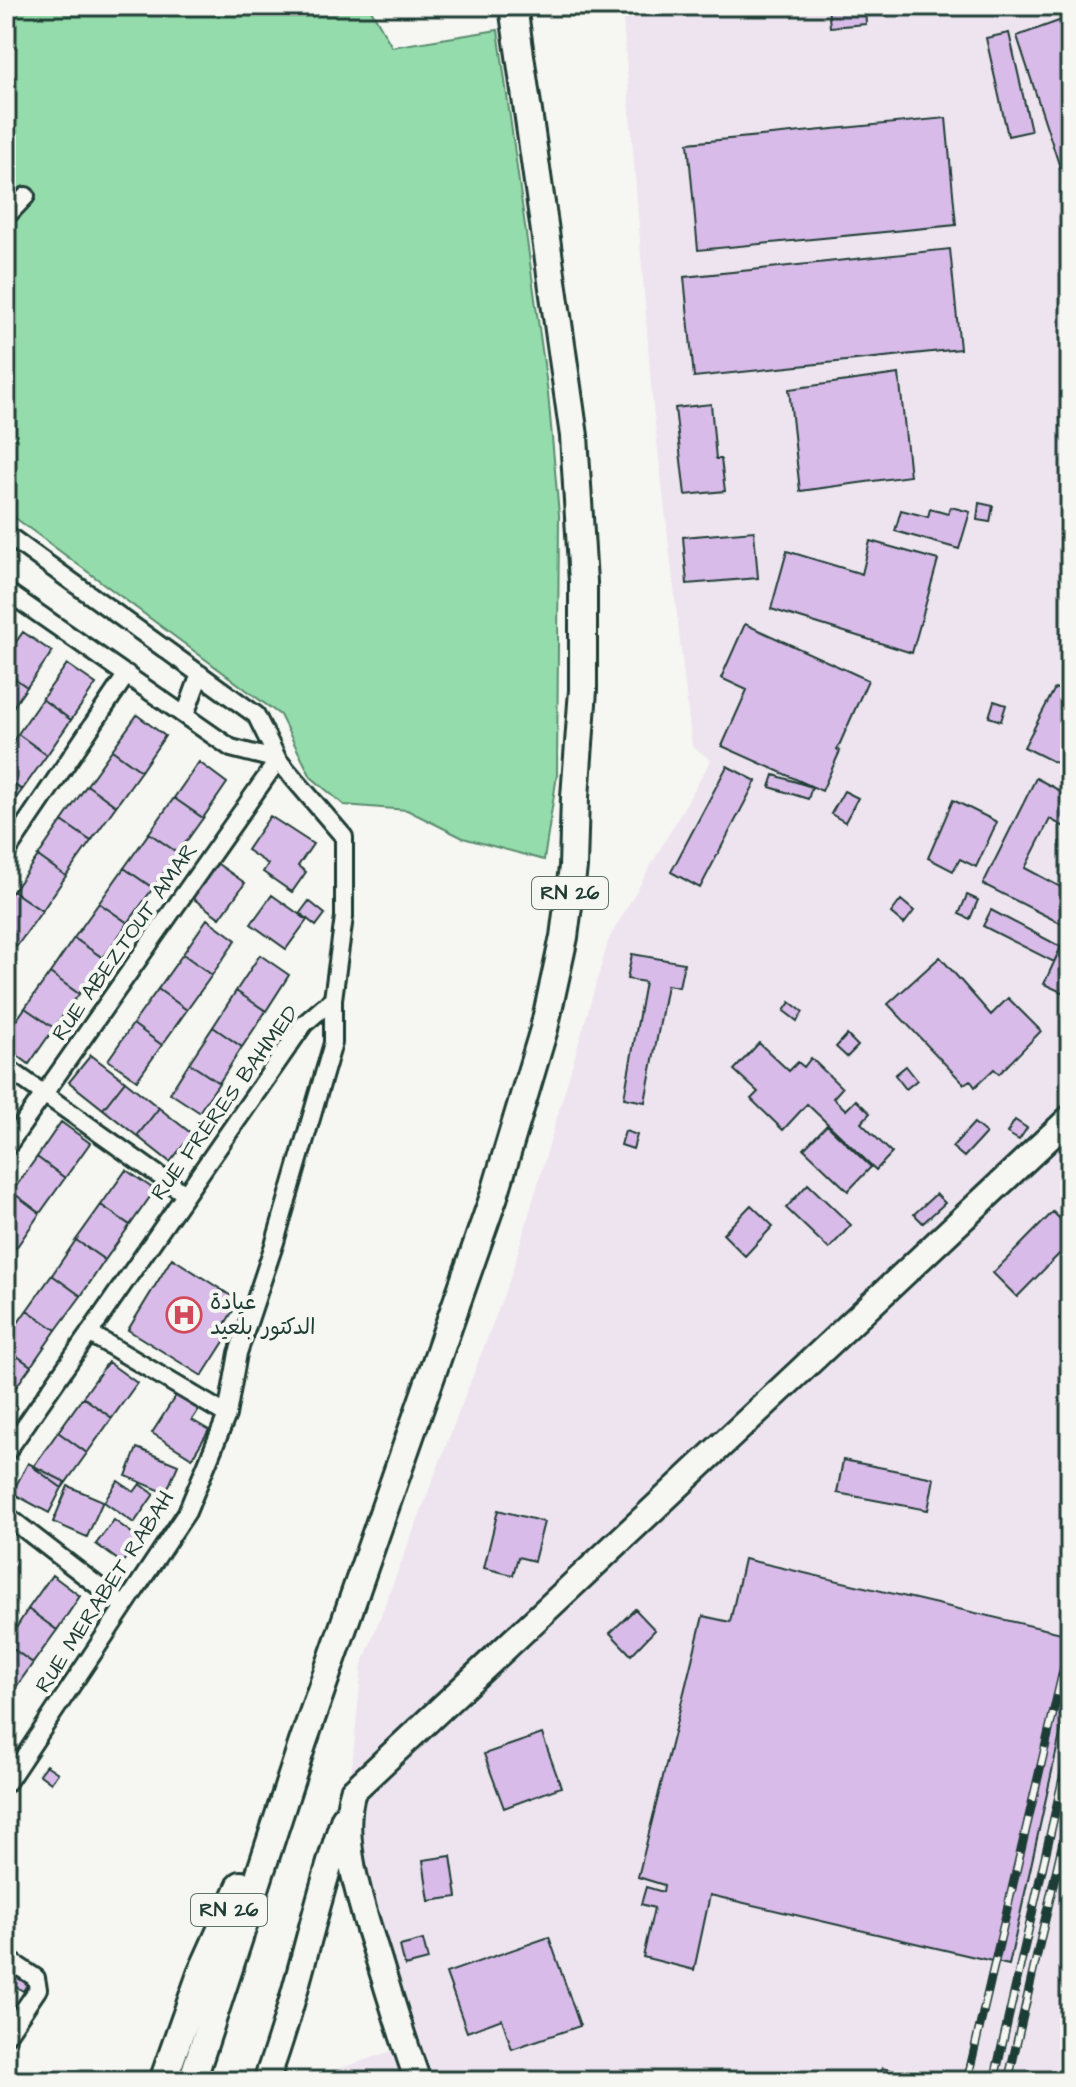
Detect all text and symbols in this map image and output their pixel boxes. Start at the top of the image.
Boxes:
street label: RUE ABEZTOUT AMAR [45,837,205,1047]
road number: RN 26 [532,877,608,909]
street label: RUE FRÈRES BAHMED [144,999,306,1207]
place label: عيادة الدكتور بلعيد [210,1287,315,1343]
hospital icon: عيادة الدكتور بلعيد [165,1296,203,1334]
street label: RUE MERABET RABAH [28,1485,182,1699]
road number: RN 26 [191,1894,267,1926]

